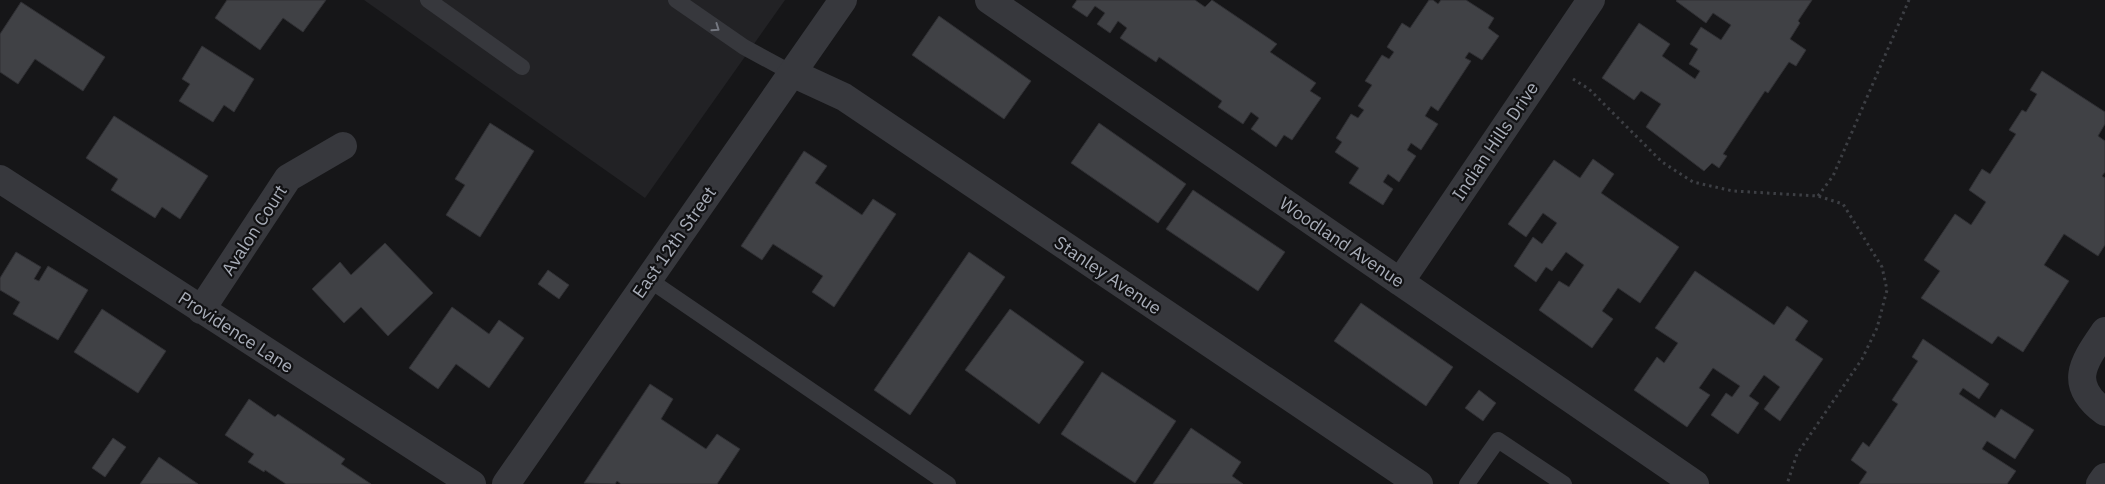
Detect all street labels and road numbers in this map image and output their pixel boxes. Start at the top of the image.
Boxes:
street label: Indian Hills Drive [1447,77,1543,205]
street label: Avalon Court [216,180,292,280]
street label: East 12th Street [627,182,721,302]
street label: Woodland Avenue [1275,192,1409,292]
street label: Stanley Avenue [1050,231,1166,319]
street label: Providence Lane [174,286,298,378]

